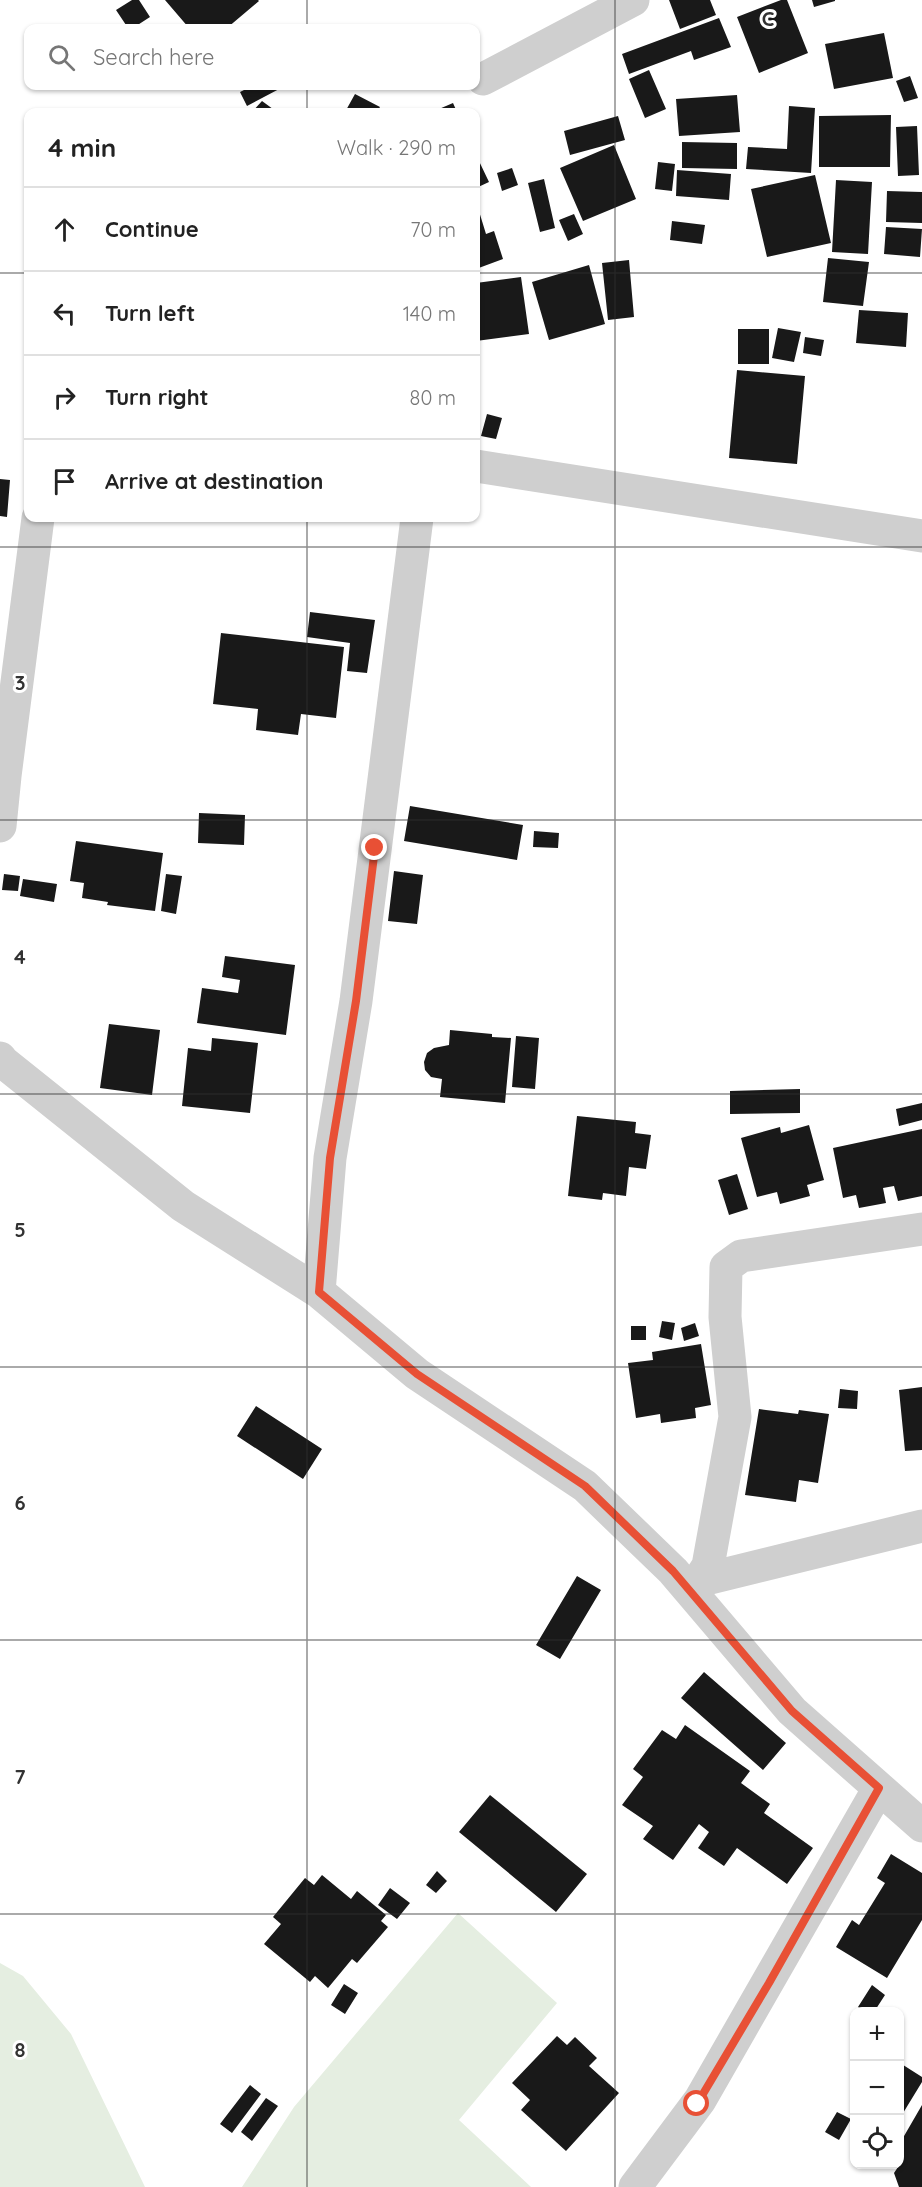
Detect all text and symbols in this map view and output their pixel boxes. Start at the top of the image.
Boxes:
text: C [762,6,775,31]
search box [24,24,480,90]
icon: search [45,41,78,74]
text: Search here [93,43,214,71]
text: 4 min [48,131,116,164]
text: Walk · 290 m [337,135,456,160]
icon: ahead [48,213,81,246]
text: Continue [105,215,199,243]
text: 70 m [410,217,456,242]
icon: left [48,297,81,330]
text: Turn left [105,299,195,327]
text: 140 m [403,301,456,326]
icon: right [48,381,81,414]
text: Turn right [105,383,209,411]
text: 80 m [410,385,456,410]
icon: arrive [48,465,81,498]
text: Arrive at destination [105,467,323,495]
text: 3 [15,670,25,695]
route end [361,834,387,860]
text: 4 [14,944,26,969]
text: 5 [14,1217,26,1242]
text: 6 [14,1490,26,1515]
text: 7 [15,1764,26,1789]
map controls [850,2007,904,2169]
button: + [850,2007,904,2061]
text: 8 [15,2037,26,2062]
button: − [850,2061,904,2115]
route start [683,2090,709,2116]
button: locate [850,2115,904,2169]

